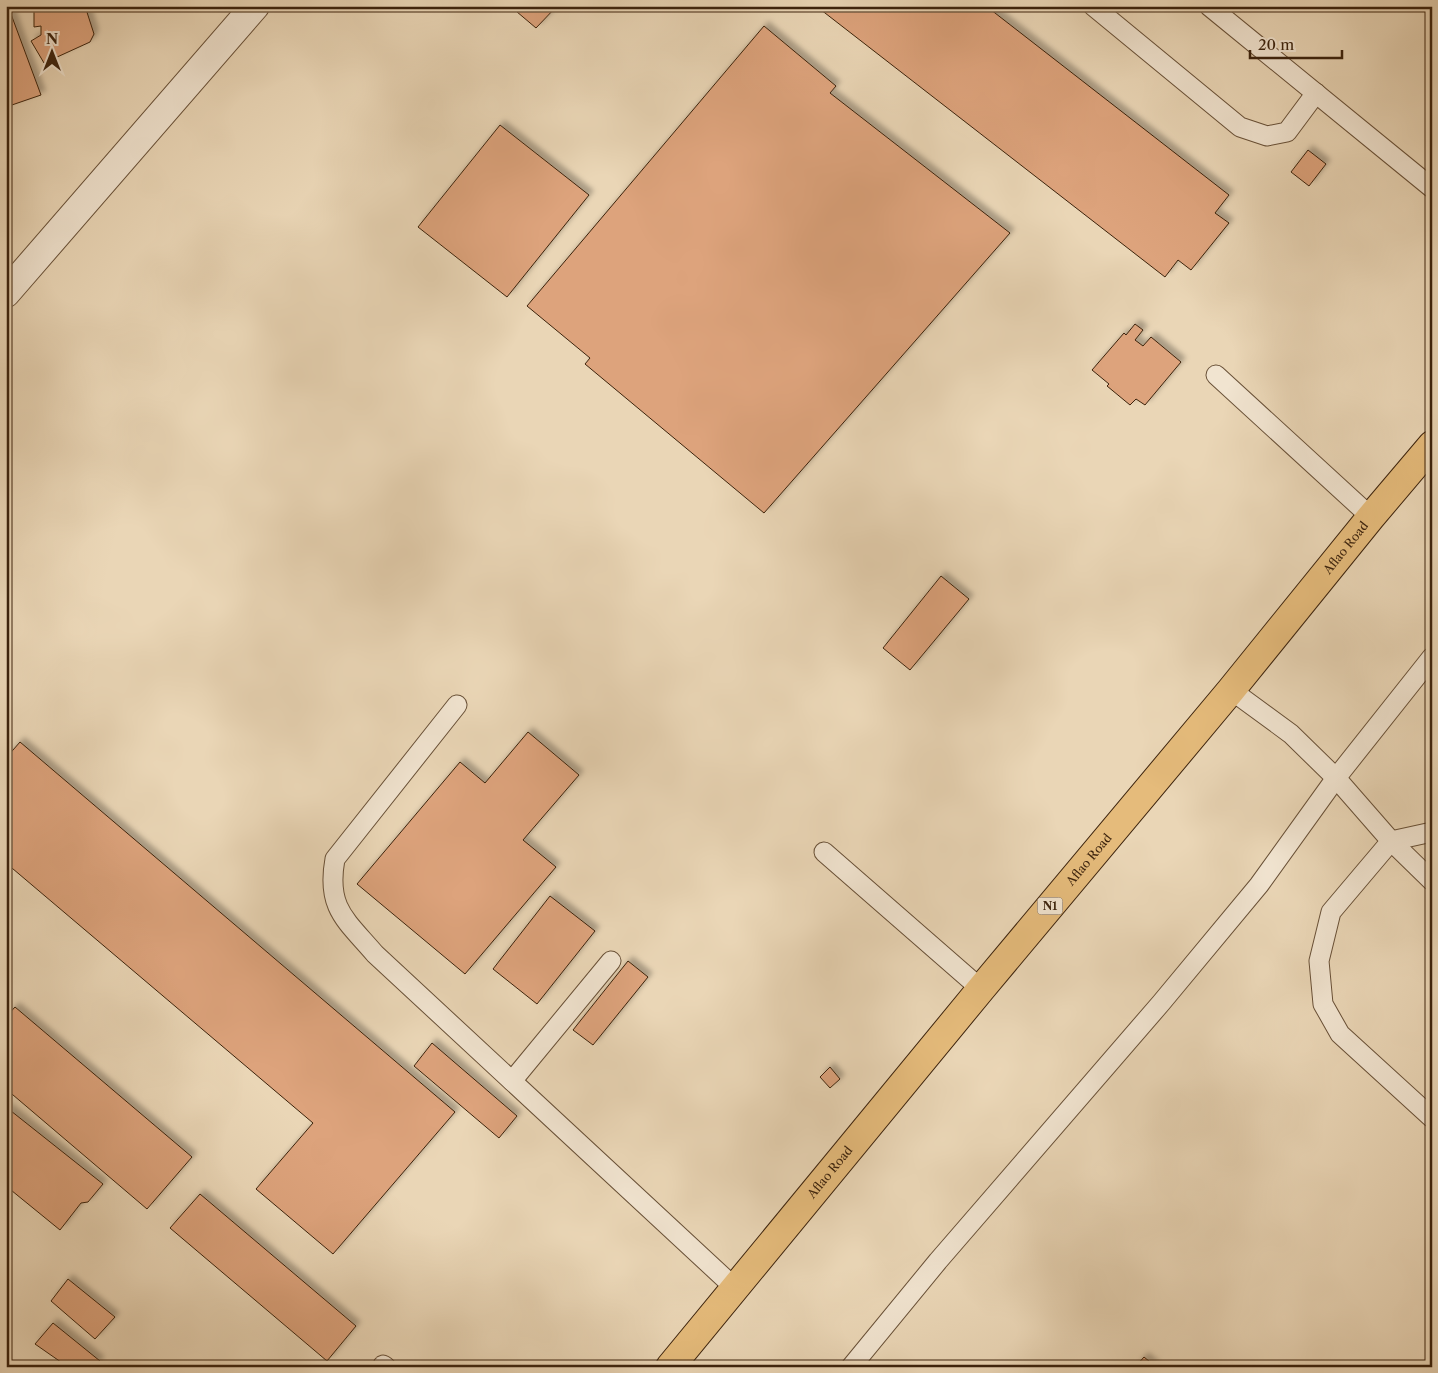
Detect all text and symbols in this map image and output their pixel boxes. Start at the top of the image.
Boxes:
north arrow [28,28,78,78]
scale bar [1250,28,1343,60]
text: N [46,30,58,48]
text: 20 m [1258,35,1294,54]
street label: Aflao Road [1319,518,1372,578]
street label: Aflao Road [1062,830,1115,889]
road number: N1 [1038,898,1062,914]
street label: Aflao Road [803,1142,856,1202]

